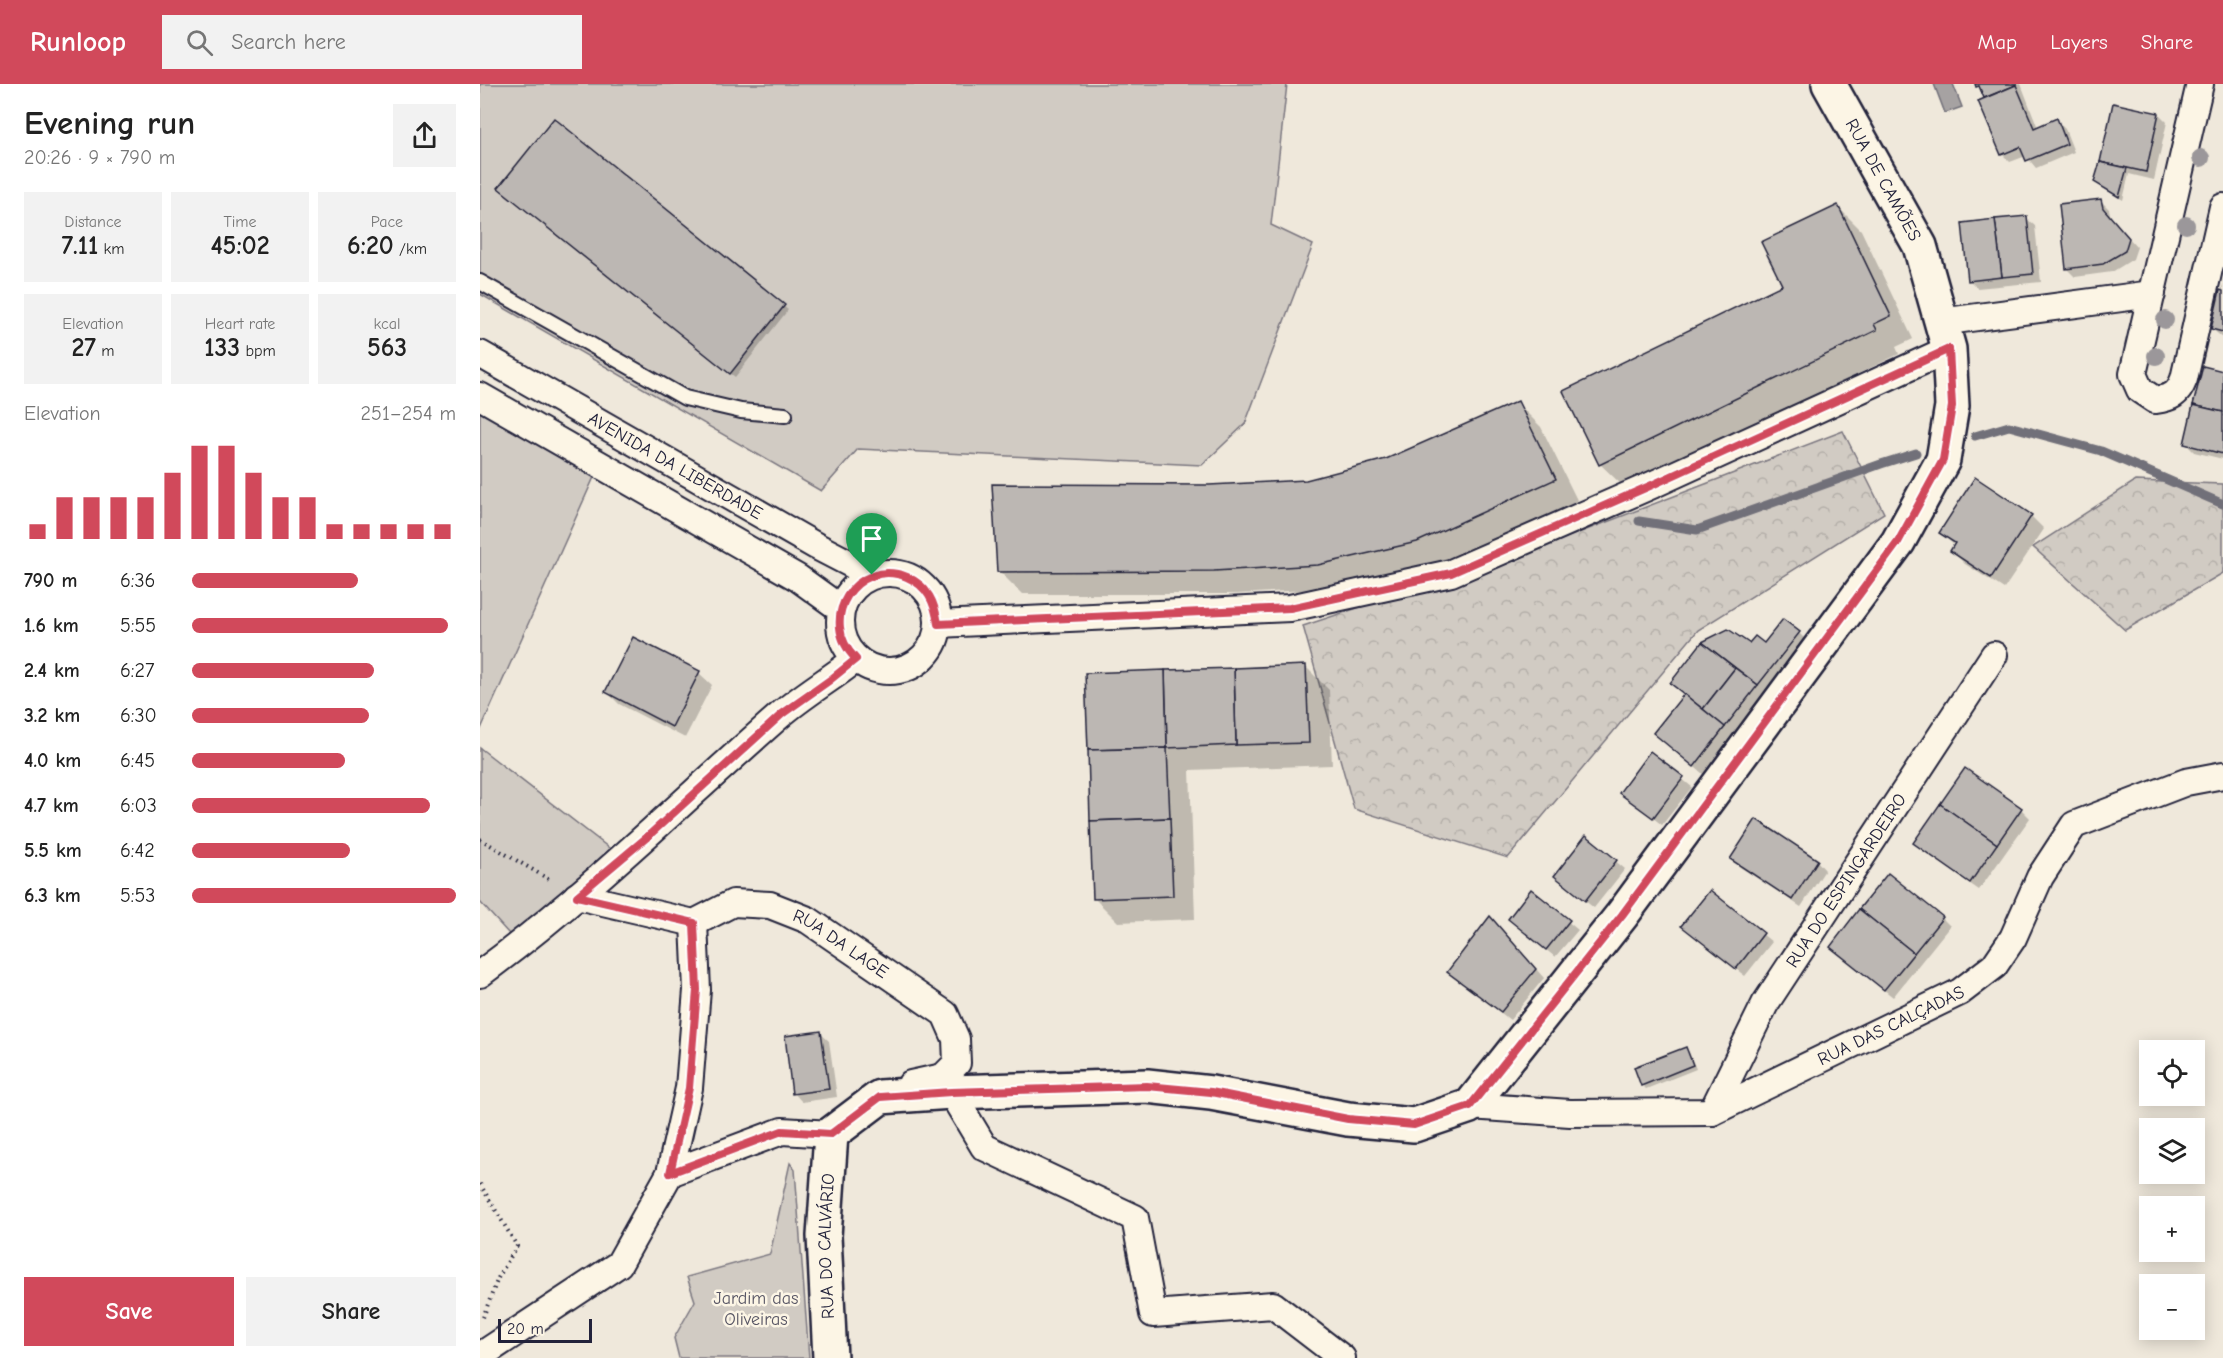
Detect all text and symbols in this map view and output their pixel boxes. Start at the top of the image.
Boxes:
search box [162,15,582,69]
text: Runloop [30,26,126,58]
icon: search [183,26,216,59]
text: Search here [231,29,346,55]
text: Map [1978,30,2017,54]
text: Layers [2050,30,2108,54]
text: Share [2141,30,2193,54]
text: Evening run [24,104,195,142]
button: share [393,104,456,167]
street label: RUA DE CAMÕES [1841,115,1925,245]
text: 20:26 · 9 × 790 m [24,146,175,169]
text: Distance [64,213,122,231]
text: Time [223,213,257,231]
text: Pace [371,213,403,231]
text: 7.11 [61,231,98,261]
text: 45:02 [210,231,270,261]
text: 6:20 [347,231,394,261]
text: km [98,240,125,258]
text: /km [394,240,427,258]
text: Elevation [62,315,124,333]
text: Heart rate [205,315,275,333]
text: kcal [374,315,400,333]
text: 27 [72,333,96,363]
text: 133 [204,333,240,363]
text: 563 [367,333,407,363]
text: m [96,342,114,360]
text: bpm [240,342,276,360]
text: Elevation [24,402,101,425]
text: 251–254 m [361,402,456,425]
street label: AVENIDA DA LIBERDADE [584,408,766,524]
pin [846,513,897,575]
icon: arrive [855,522,888,555]
text: 790 m [24,569,78,592]
text: 6:36 [120,569,155,592]
text: 1.6 km [24,614,79,637]
text: 5:55 [120,614,156,637]
text: 2.4 km [24,659,80,682]
text: 6:27 [120,659,154,682]
text: 3.2 km [24,704,80,727]
text: 6:30 [120,704,157,727]
text: 4.0 km [24,749,81,772]
text: 6:45 [120,749,155,772]
street label: RUA DO ESPINGARDEIRO [1781,790,1911,971]
text: 4.7 km [24,794,79,817]
text: 6:03 [120,794,157,817]
text: 5.5 km [24,839,82,862]
text: 6:42 [120,839,155,862]
text: 6.3 km [24,884,81,907]
text: 5:53 [120,884,155,907]
street label: RUA DA LAGE [790,905,893,983]
street label: RUA DAS CALÇADAS [1814,981,1968,1070]
map controls [2139,1040,2205,1340]
button: locate [2139,1040,2205,1106]
button: layers [2139,1118,2205,1184]
street label: RUA DO CALVÁRIO [813,1172,839,1320]
button: + [2139,1196,2205,1262]
button: − [2139,1274,2205,1340]
button: Save [24,1277,234,1346]
button: Share [246,1277,456,1346]
park label: Jardim das Oliveiras [714,1288,798,1330]
scale bar [498,1316,592,1344]
text: 20 m [507,1320,544,1338]

